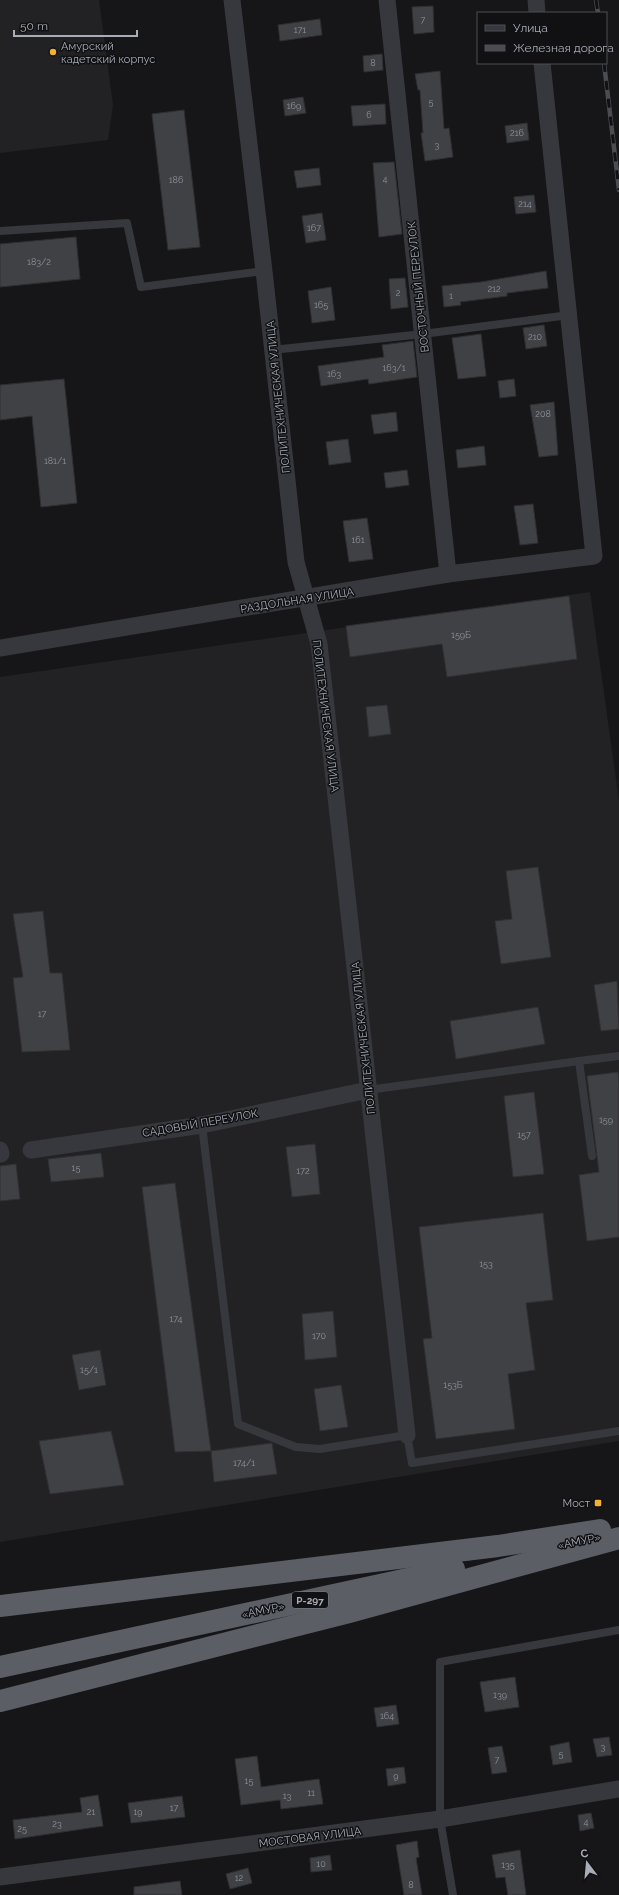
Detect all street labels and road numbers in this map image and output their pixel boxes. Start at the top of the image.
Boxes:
street label: ВОСТОЧНЫЙ ПЕРЕУЛОК [405,221,432,353]
street label: ПОЛИТЕХНИЧЕСКАЯ УЛИЦА [264,319,293,474]
street label: РАЗДОЛЬНАЯ УЛИЦА [239,585,355,616]
street label: ПОЛИТЕХНИЧЕСКАЯ УЛИЦА [310,639,341,794]
street label: ПОЛИТЕХНИЧЕСКАЯ УЛИЦА [349,960,378,1115]
street label: САДОВЫЙ ПЕРЕУЛОК [141,1107,259,1140]
street label: «АМУР» [557,1531,602,1552]
road number: Р-297 [292,1592,328,1608]
street label: «АМУР» [241,1600,286,1621]
street label: МОСТОВАЯ УЛИЦА [258,1825,363,1850]

